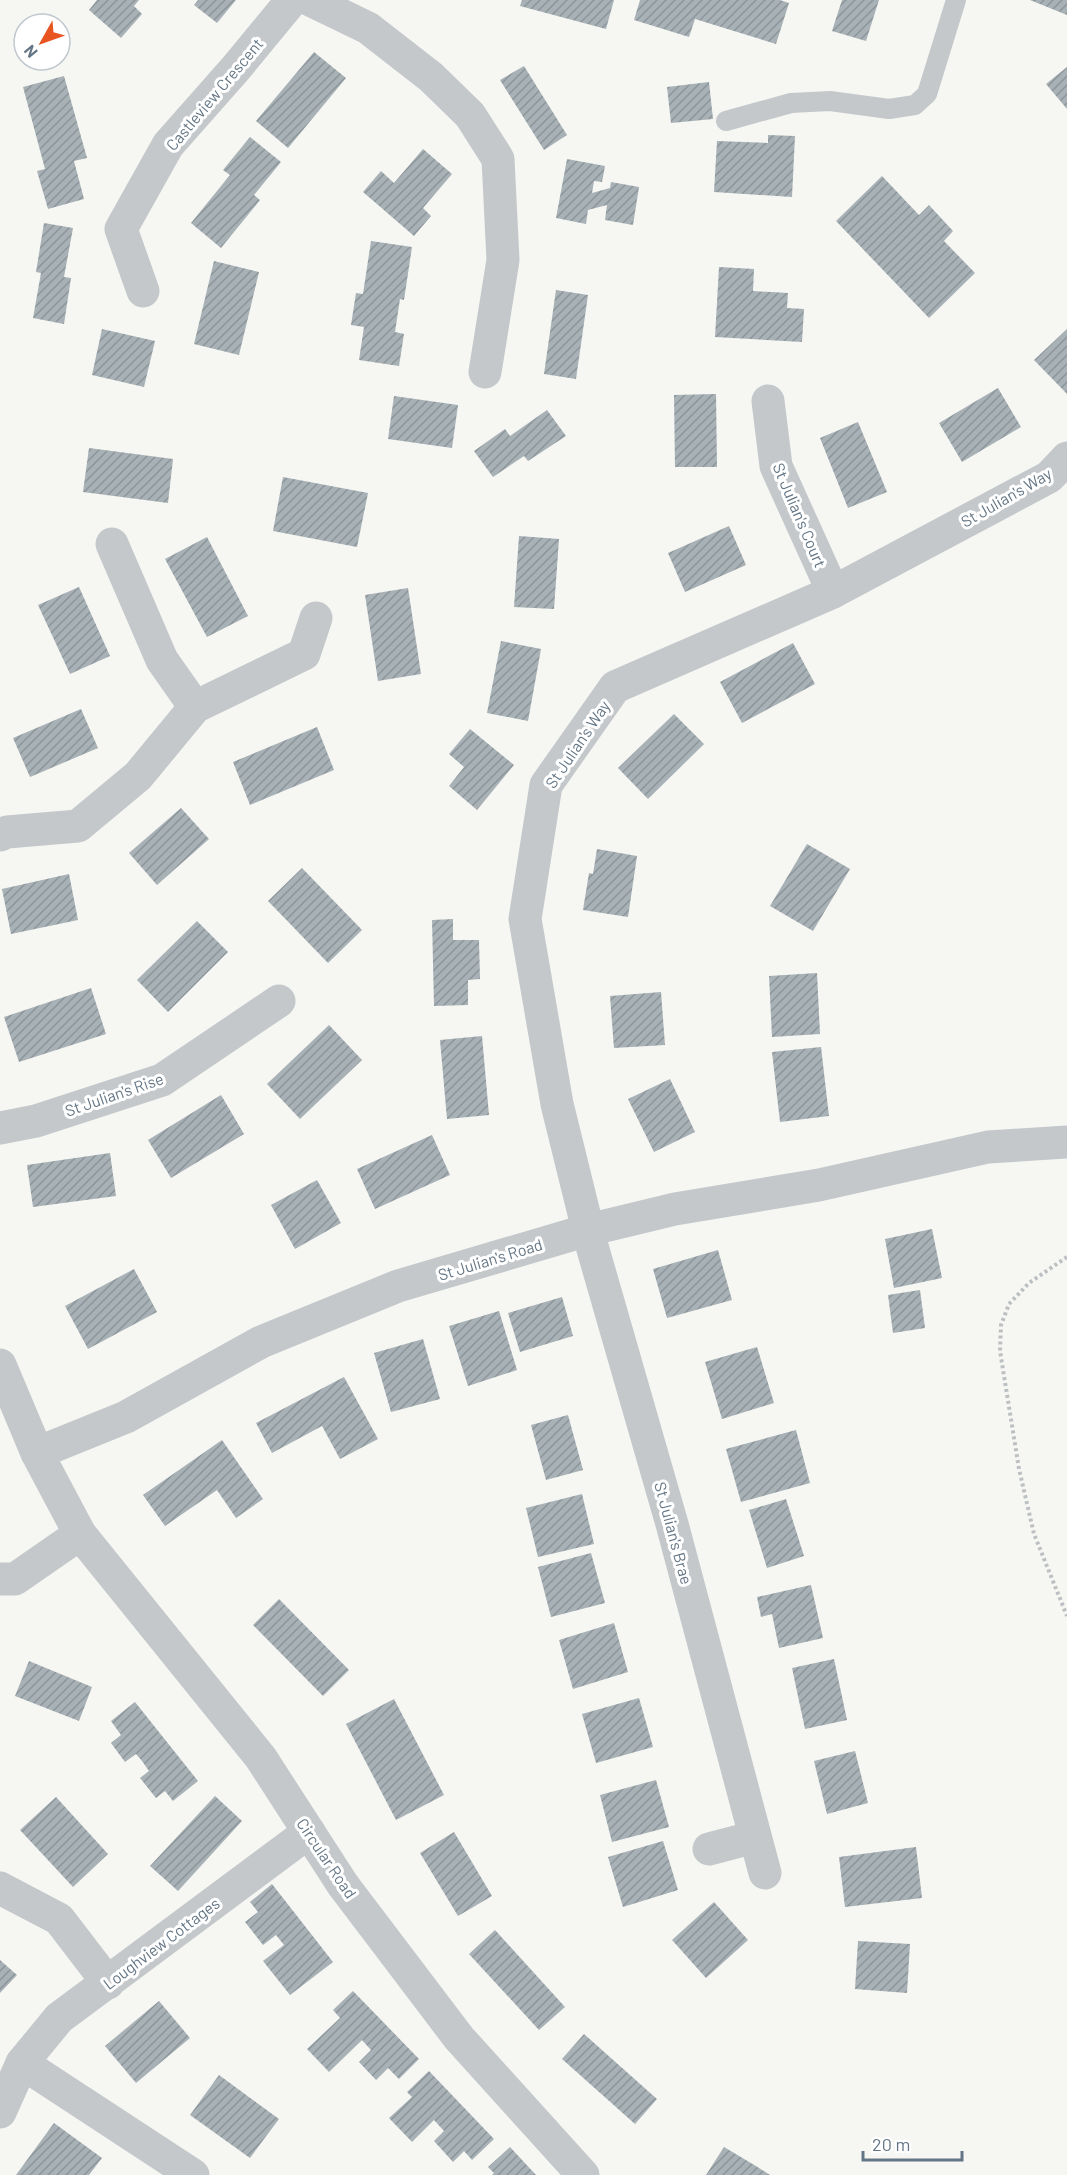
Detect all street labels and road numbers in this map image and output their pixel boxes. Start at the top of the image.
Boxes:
street label: Castleview Crescent [161,34,267,154]
street label: St Julian's Court [769,460,831,570]
street label: St Julian's Way [957,463,1055,531]
street label: St Julian's Way [541,696,614,791]
street label: St Julian's Rise [62,1068,166,1120]
street label: St Julian's Road [435,1234,545,1284]
street label: St Julian's Brae [651,1480,697,1586]
street label: Circular Road [293,1814,361,1902]
street label: Loughview Cottages [99,1893,223,1993]

